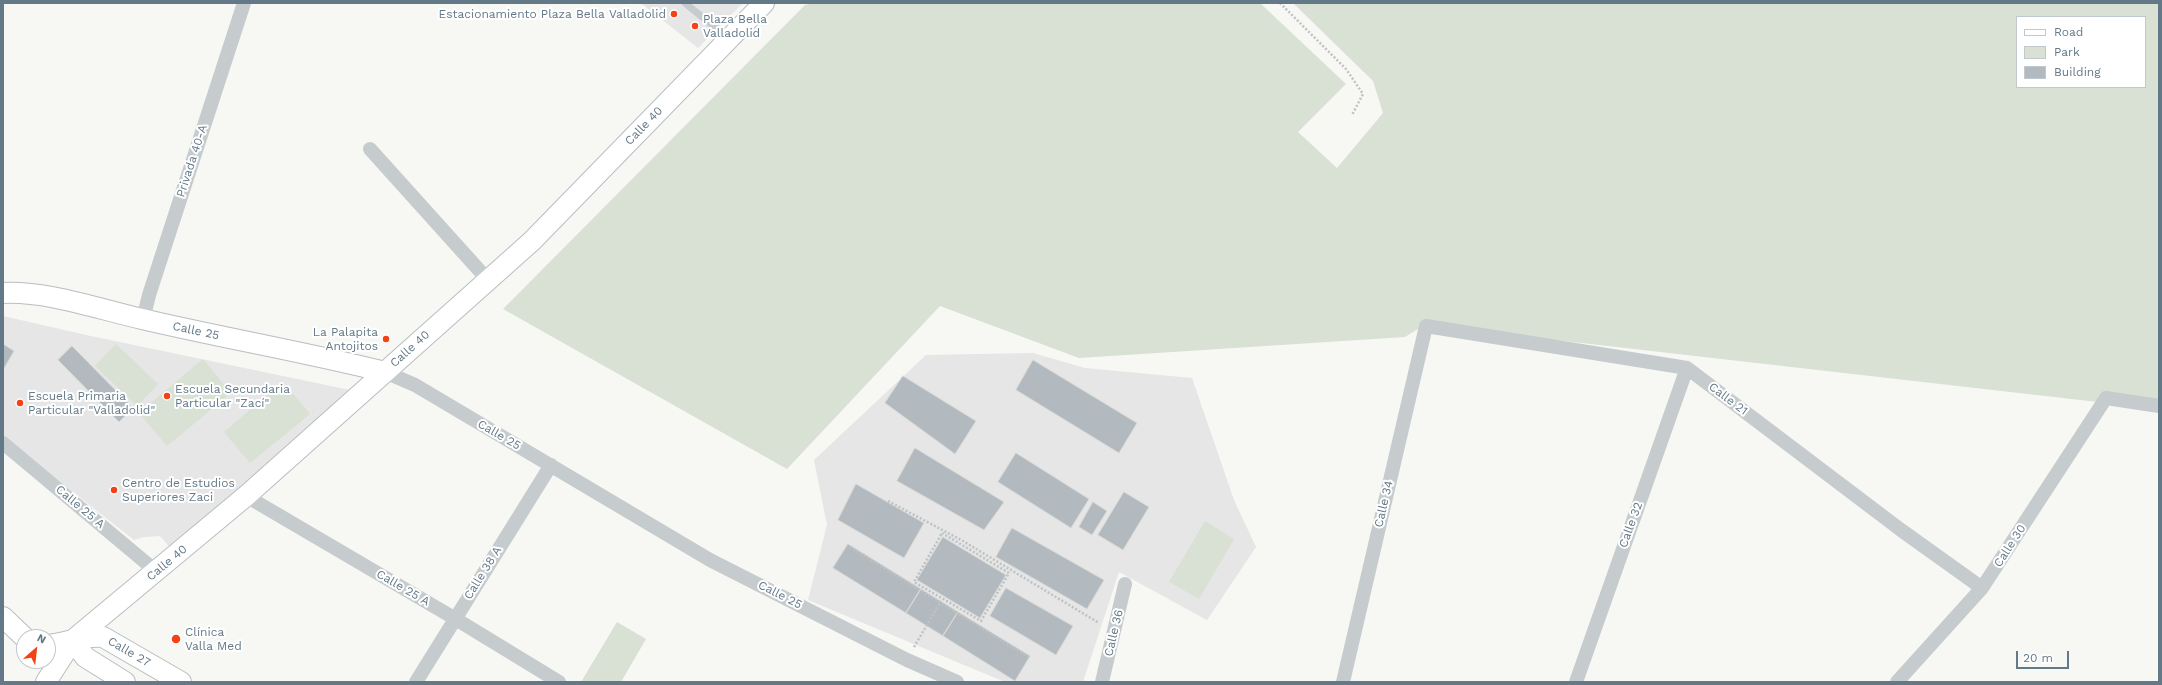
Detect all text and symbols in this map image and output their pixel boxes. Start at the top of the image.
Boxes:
place label: Estacionamiento Plaza Bella Valladolid [438,7,666,21]
marker: Estacionamiento Plaza Bella Valladolid [669,9,679,19]
place label: Plaza Bella Valladolid [703,12,767,40]
legend [2016,16,2146,88]
marker: Plaza Bella Valladolid [690,21,700,31]
text: Road [2054,25,2083,39]
text: Park [2054,45,2080,59]
text: Building [2054,65,2101,79]
street label: Calle 40 [622,104,666,148]
street label: Privada 40-A [174,123,210,199]
street label: Calle 25 [171,319,221,343]
place label: La Palapita Antojitos [313,325,378,353]
street label: Calle 40 [387,328,433,370]
marker: La Palapita Antojitos [381,334,391,344]
street label: Calle 21 [1706,380,1750,418]
place label: Escuela Secundaria Particular "Zací" [175,382,290,410]
place label: Escuela Primaria Particular "Valladolid" [28,389,155,417]
marker: Escuela Secundaria Particular "Zací" [162,391,172,401]
marker: Escuela Primaria Particular "Valladolid" [15,398,25,408]
street label: Calle 25 [475,417,523,453]
place label: Centro de Estudios Superiores Zaci [122,476,235,504]
street label: Calle 34 [1372,479,1396,529]
street label: Calle 25 A [53,482,107,532]
marker: Centro de Estudios Superiores Zaci [109,485,119,495]
street label: Calle 32 [1616,500,1646,550]
street label: Calle 30 [1991,522,2029,570]
street label: Calle 40 [144,542,190,584]
street label: Calle 38 A [461,544,505,602]
street label: Calle 25 A [374,567,432,609]
street label: Calle 25 [756,578,804,612]
street label: Calle 36 [1102,608,1126,658]
place label: Clínica Valla Med [185,625,242,653]
north arrow [16,629,56,669]
text: N [35,631,48,646]
marker: Clínica Valla Med [170,633,182,645]
street label: Calle 27 [105,634,153,670]
scale bar [2018,643,2071,669]
text: 20 m [2023,651,2053,665]

